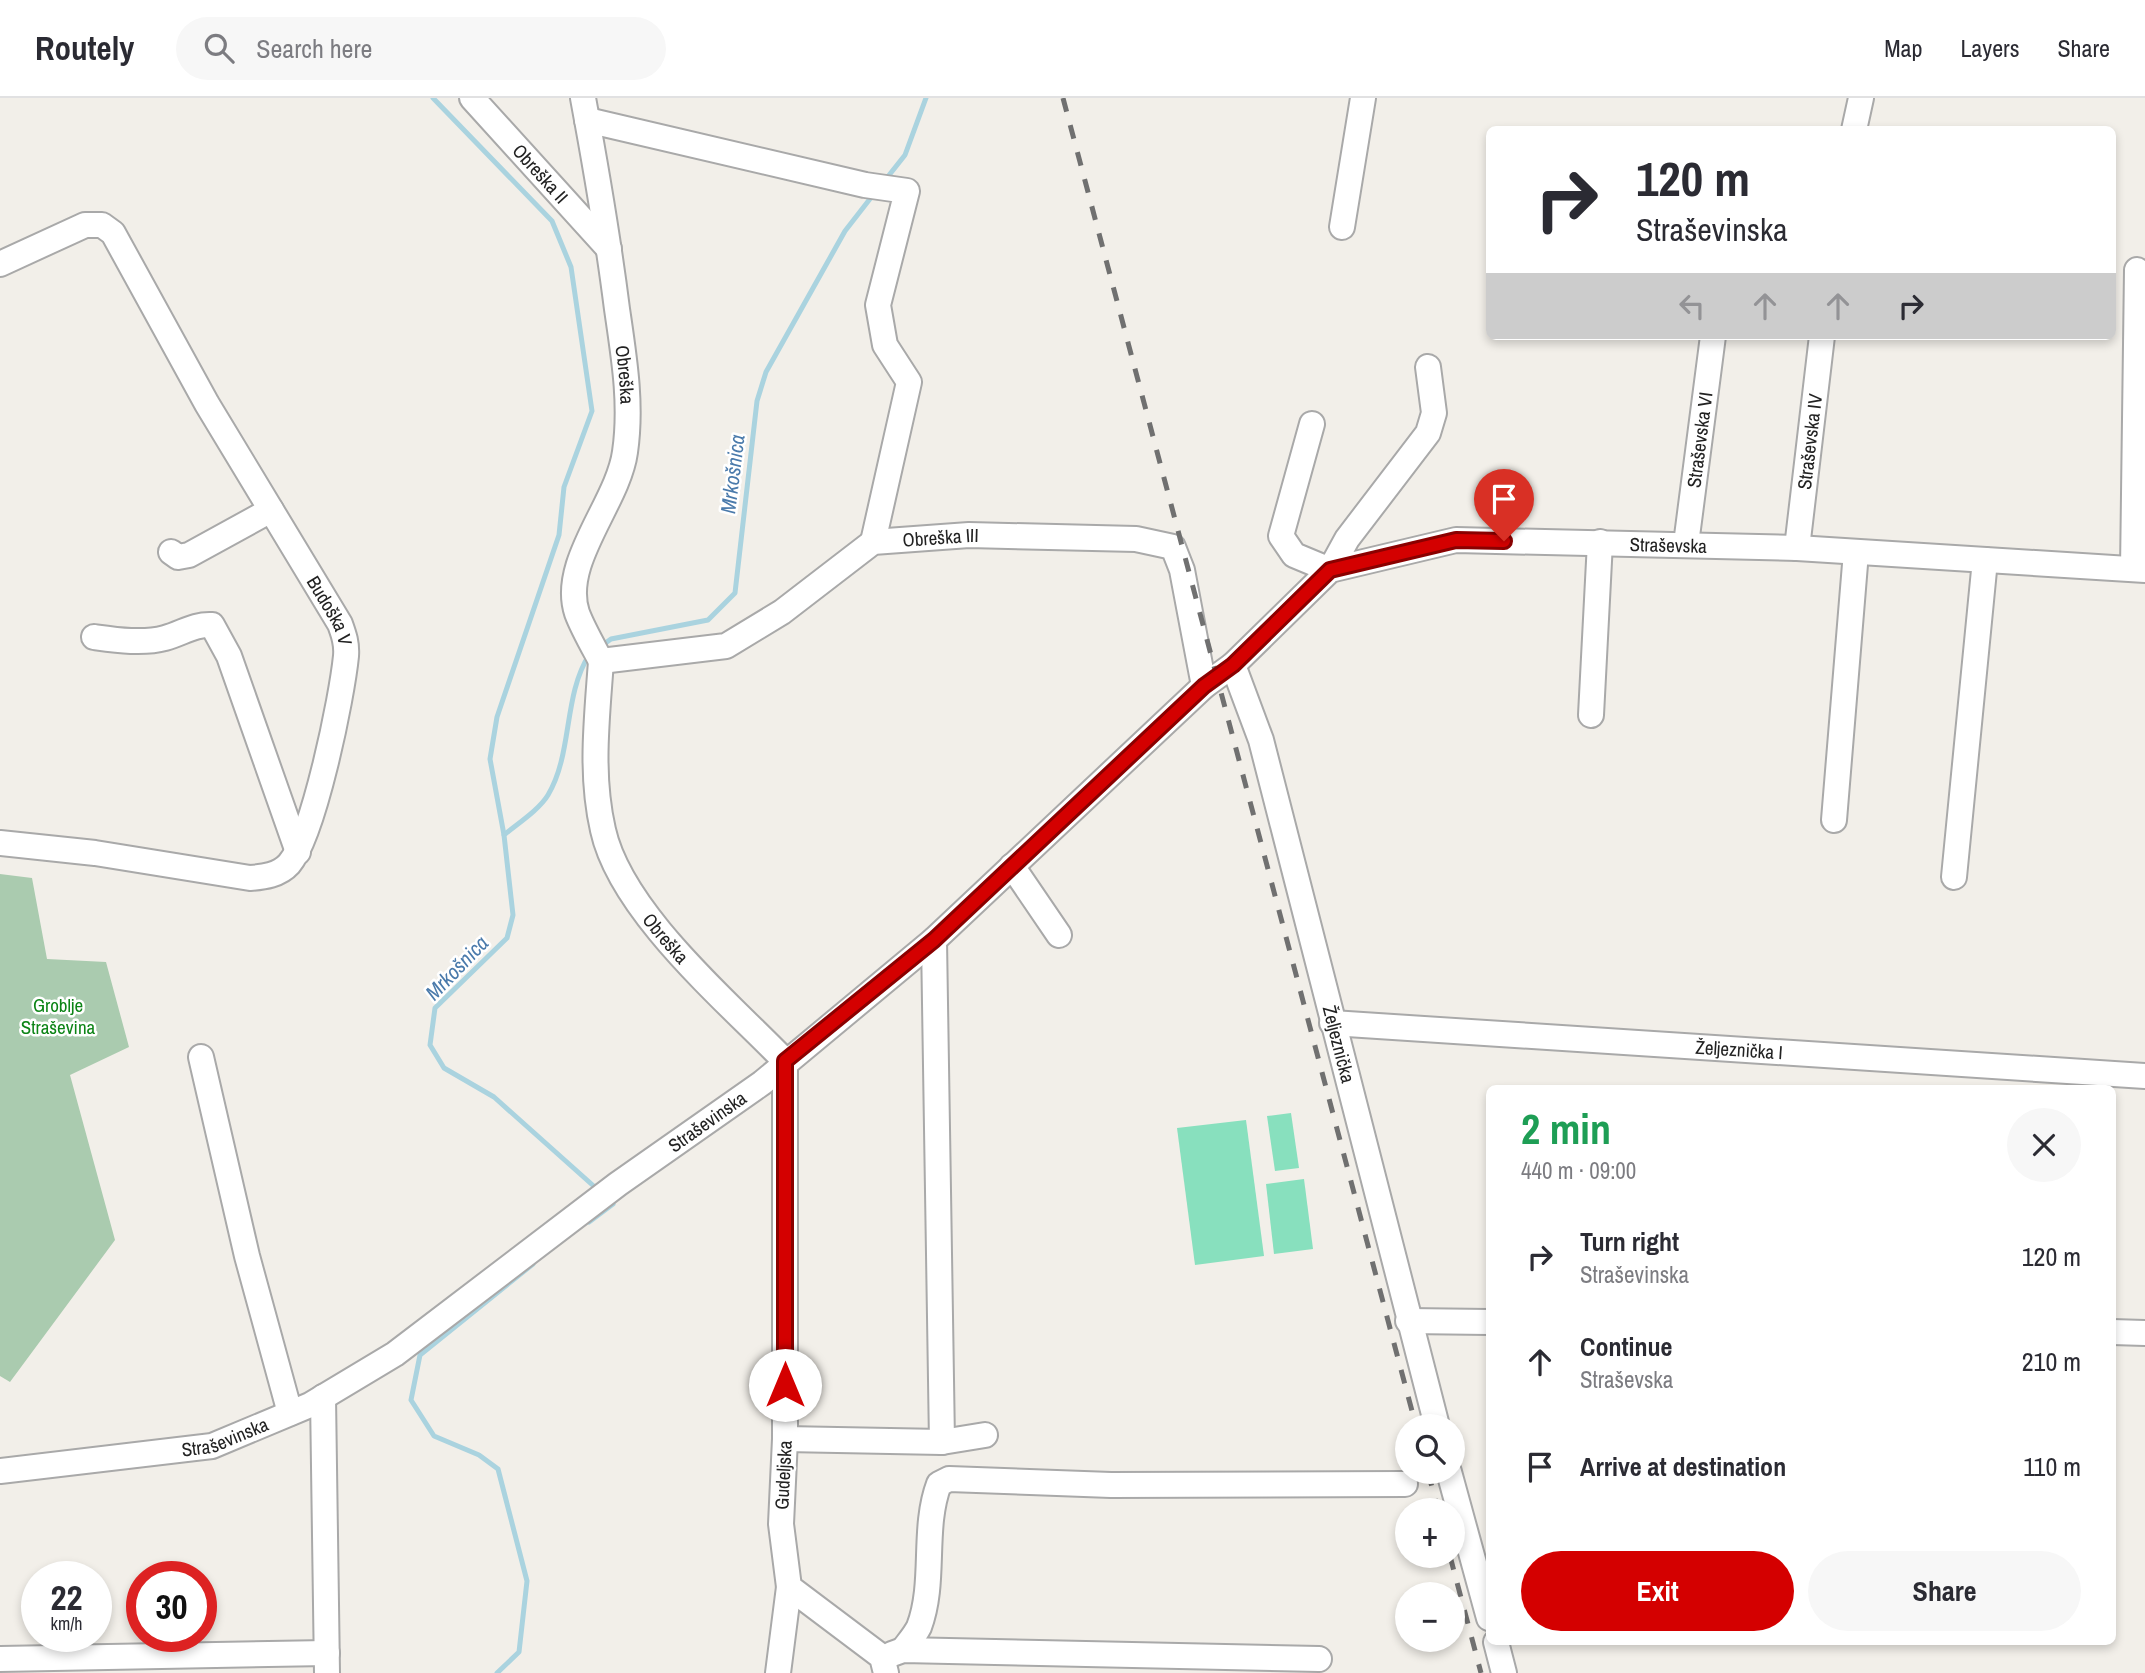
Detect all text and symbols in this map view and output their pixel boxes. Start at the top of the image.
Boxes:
search box [176,17,666,80]
text: Routely [35,26,134,70]
icon: search [200,29,238,67]
text: Search here [256,31,372,66]
text: Map [1884,32,1922,64]
text: Layers [1960,32,2019,64]
text: Share [2057,32,2110,64]
street label: Obreška II [507,138,574,209]
text: 120 m [1636,145,1750,211]
icon: right [1521,154,1612,245]
text: Straševinska [1636,208,1788,251]
icon: left [1673,287,1711,325]
icon: ahead [1746,287,1784,325]
icon: ahead [1819,287,1857,325]
icon: right [1892,287,1930,325]
street label: Obreška [609,344,641,405]
street label: Straševska VI [1680,390,1719,489]
street label: Straševska IV [1791,392,1828,491]
water label: Mrkošnica [713,433,752,515]
pin [1474,469,1534,541]
icon: arrive [1485,480,1523,518]
street label: Obreška III [902,522,979,553]
street label: Straševska [1629,531,1708,559]
street label: Budoška V [301,571,359,648]
street label: Obreška [637,907,695,969]
water label: Mrkošnica [419,929,495,1006]
park label: Groblje Straševina [21,992,96,1040]
street label: Željeznička [1317,1003,1361,1086]
street label: Željeznička I [1695,1034,1784,1065]
street label: Straševinska [663,1085,752,1158]
text: 2 min [1521,1101,1611,1157]
button: close [2007,1108,2081,1182]
text: 440 m · 09:00 [1521,1155,1636,1186]
text: Turn right [1580,1224,1679,1259]
icon: right [1521,1238,1559,1276]
text: 120 m [2022,1239,2081,1274]
text: Straševinska [1580,1259,1689,1290]
text: Continue [1580,1329,1672,1364]
icon: ahead [1521,1343,1559,1381]
text: 210 m [2022,1344,2081,1379]
position arrow [748,1348,822,1422]
text: Straševska [1580,1364,1673,1395]
street label: Straševinska [180,1411,272,1462]
map controls [1395,1414,1465,1652]
button: search [1395,1414,1465,1484]
street label: Gudeljska [768,1439,798,1510]
icon: arrive [1521,1448,1559,1486]
text: Arrive at destination [1580,1449,1786,1484]
text: 110 m [2023,1449,2081,1484]
button: + [1395,1498,1465,1568]
button: Exit [1521,1551,1794,1631]
button: Share [1808,1551,2081,1631]
speed limit sign: 30 [126,1561,217,1652]
text: 22 [51,1574,82,1621]
button: − [1395,1582,1465,1652]
text: km/h [51,1611,83,1636]

